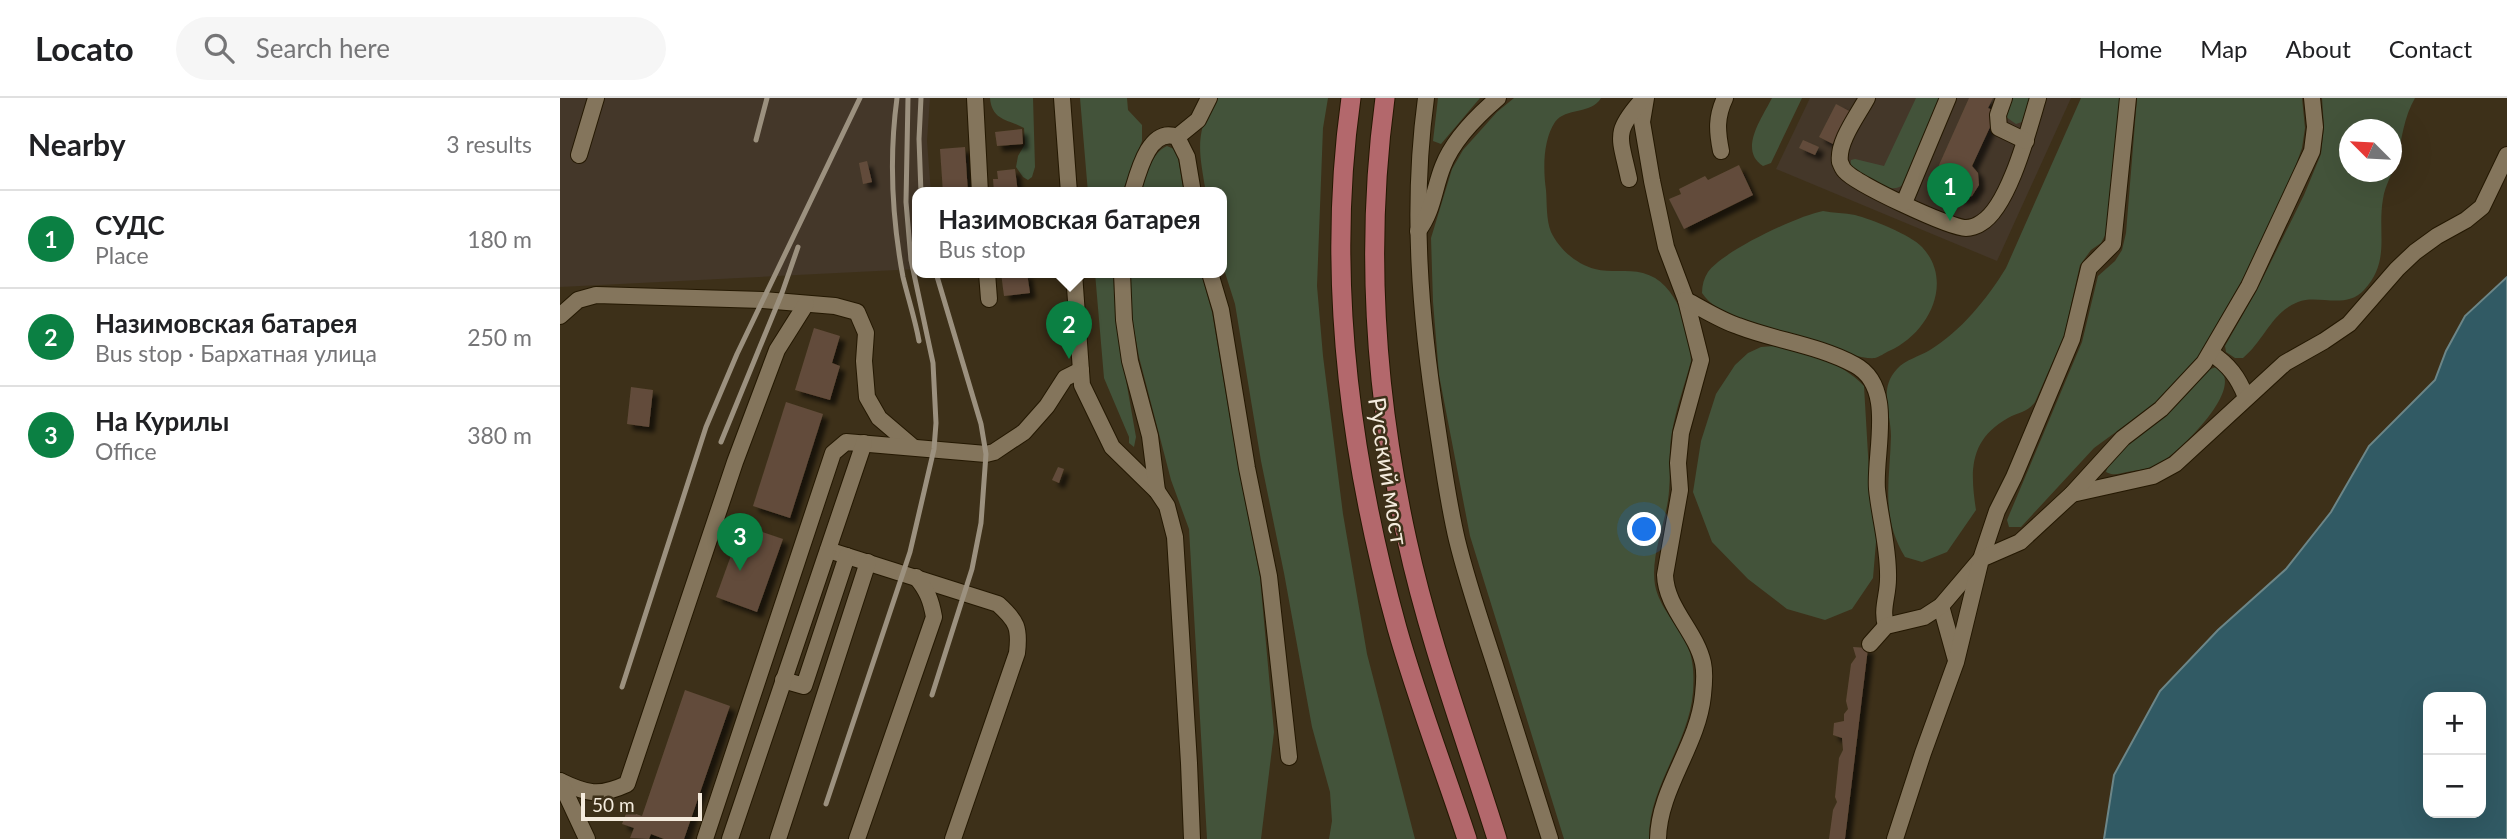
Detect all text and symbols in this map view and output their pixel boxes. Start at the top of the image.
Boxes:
search box [176,17,666,80]
text: Locato [35,28,134,68]
icon: search [200,29,238,67]
text: Search here [256,32,390,64]
text: Home [2098,34,2162,63]
text: Map [2200,34,2248,63]
text: About [2286,34,2351,63]
text: Contact [2389,34,2472,63]
north arrow [2339,119,2402,182]
text: Nearby [28,126,126,162]
text: 3 results [446,130,532,158]
pin: 1 [1927,163,1973,221]
popup [912,187,1227,278]
text: Назимовская батарея [938,203,1201,235]
text: СУДС [95,209,165,241]
text: 1 [44,225,58,253]
text: 180 m [467,225,532,253]
text: Bus stop [938,235,1026,263]
text: Place [95,241,149,269]
pin: 2 [1046,301,1092,359]
text: Назимовская батарея [95,307,357,339]
text: 2 [44,323,58,351]
text: 250 m [467,323,532,351]
text: Bus stop · Бархатная улица [95,339,377,367]
street label: Русский мост [1363,395,1415,547]
text: На Курилы [95,405,229,437]
text: 3 [44,421,58,449]
text: 380 m [467,421,532,449]
text: Office [95,437,157,465]
your location [1627,512,1661,546]
pin: 3 [717,513,763,571]
map controls [2423,692,2486,818]
button: + [2423,692,2486,755]
button: − [2423,755,2486,818]
scale bar [581,790,702,822]
text: 50 m [592,793,635,816]

